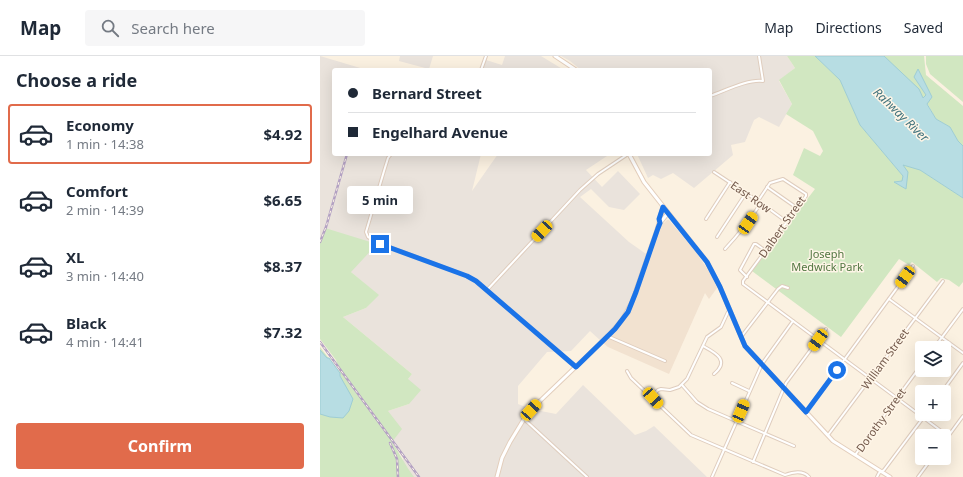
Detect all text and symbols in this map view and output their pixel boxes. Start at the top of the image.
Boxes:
search box [85,10,365,46]
text: Map [20,15,61,41]
icon: search [99,17,121,39]
text: Search here [131,18,215,38]
text: Map [764,18,793,37]
text: Directions [815,18,882,37]
text: Saved [904,18,943,37]
text: Choose a ride [16,68,137,92]
text: Bernard Street [372,83,482,103]
water label: Rahway River [870,84,934,146]
text: Economy [66,115,134,135]
icon: car [18,116,54,152]
text: Engelhard Avenue [372,122,508,142]
text: $4.92 [263,124,302,144]
text: 1 min · 14:38 [66,135,144,153]
street label: East Row [728,177,775,216]
text: Comfort [66,181,128,201]
icon: car [18,182,54,218]
callout: 5 min [347,186,413,214]
text: $6.65 [263,190,302,210]
text: 5 min [362,191,398,209]
street label: Dalbert Street [755,193,808,261]
text: 2 min · 14:39 [66,201,144,219]
car [736,210,760,236]
car [529,218,555,244]
route end [371,235,389,253]
park label: Joseph Medwick Park [791,246,863,274]
text: XL [66,247,84,267]
icon: car [18,248,54,284]
text: $8.37 [263,256,302,276]
car [893,264,917,290]
text: 3 min · 14:40 [66,267,144,285]
text: Black [66,313,106,333]
icon: car [18,314,54,350]
text: $7.32 [263,322,302,342]
street label: William Street [857,325,912,392]
car [806,327,830,353]
text: 4 min · 14:41 [66,333,144,351]
map controls [915,341,951,465]
button: layers [915,341,951,377]
route start [828,361,846,379]
car [641,385,665,411]
street label: Dorothy Street [852,385,909,455]
button: + [915,385,951,421]
car [519,397,543,423]
car [731,398,751,424]
button: Confirm [16,423,304,469]
button: − [915,429,951,465]

